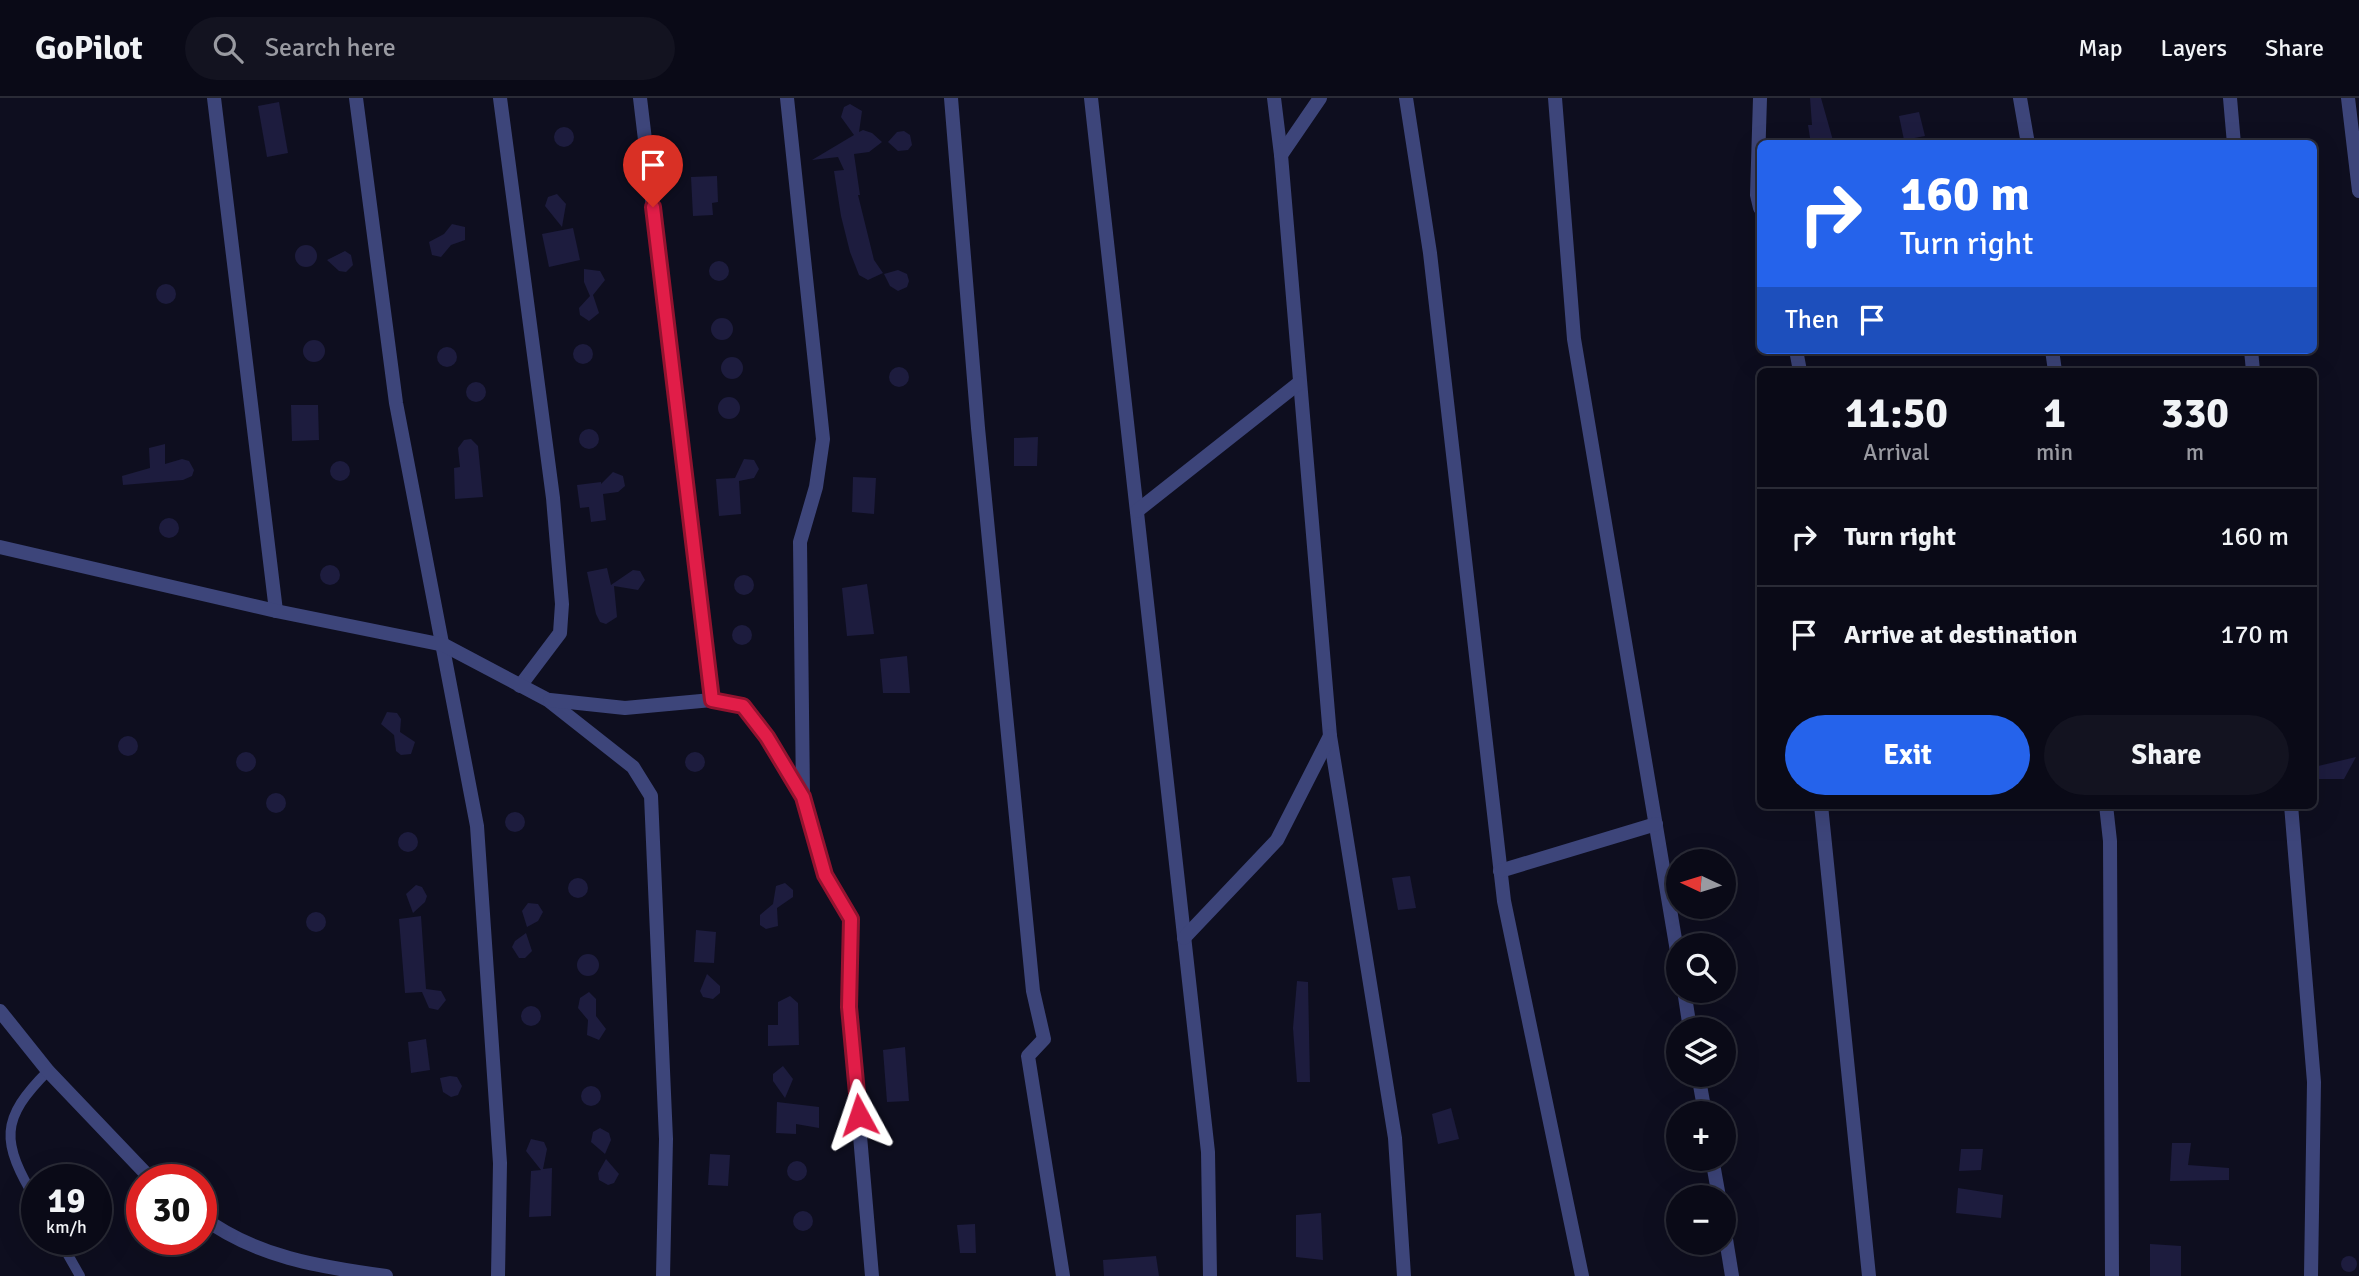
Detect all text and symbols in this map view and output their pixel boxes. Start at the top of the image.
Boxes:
search box [185,17,675,80]
text: GoPilot [35,28,143,69]
icon: search [209,29,247,67]
text: Search here [265,32,396,64]
text: Map [2078,33,2123,63]
text: Layers [2161,33,2227,63]
text: Share [2265,33,2324,63]
pin [623,135,683,207]
icon: arrive [634,146,672,184]
text: 160 m [1900,164,2030,224]
icon: right [1785,168,1876,259]
text: Turn right [1900,224,2033,263]
icon: arrive [1853,301,1891,339]
text: Then [1785,304,1839,336]
text: 11:50 [1845,388,1948,439]
text: 1 [2043,388,2066,439]
text: 330 [2161,388,2229,439]
text: Arrival [1863,438,1930,467]
text: min [2036,438,2073,467]
text: m [2186,438,2204,467]
icon: right [1785,518,1823,556]
text: Turn right [1844,521,1956,553]
text: 160 m [2220,521,2289,553]
icon: arrive [1785,616,1823,654]
text: Arrive at destination [1844,619,2077,651]
text: 170 m [2220,619,2289,651]
button: Exit [1785,715,2030,795]
button: Share [2044,715,2289,795]
north arrow [1666,849,1736,919]
map controls [1666,849,1736,1255]
button: search [1666,933,1736,1003]
button: layers [1666,1017,1736,1087]
position arrow [822,1078,896,1152]
button: + [1666,1101,1736,1171]
speed limit sign: 30 [126,1164,217,1255]
text: 19 [48,1179,85,1222]
button: − [1666,1185,1736,1255]
text: km/h [46,1216,87,1238]

